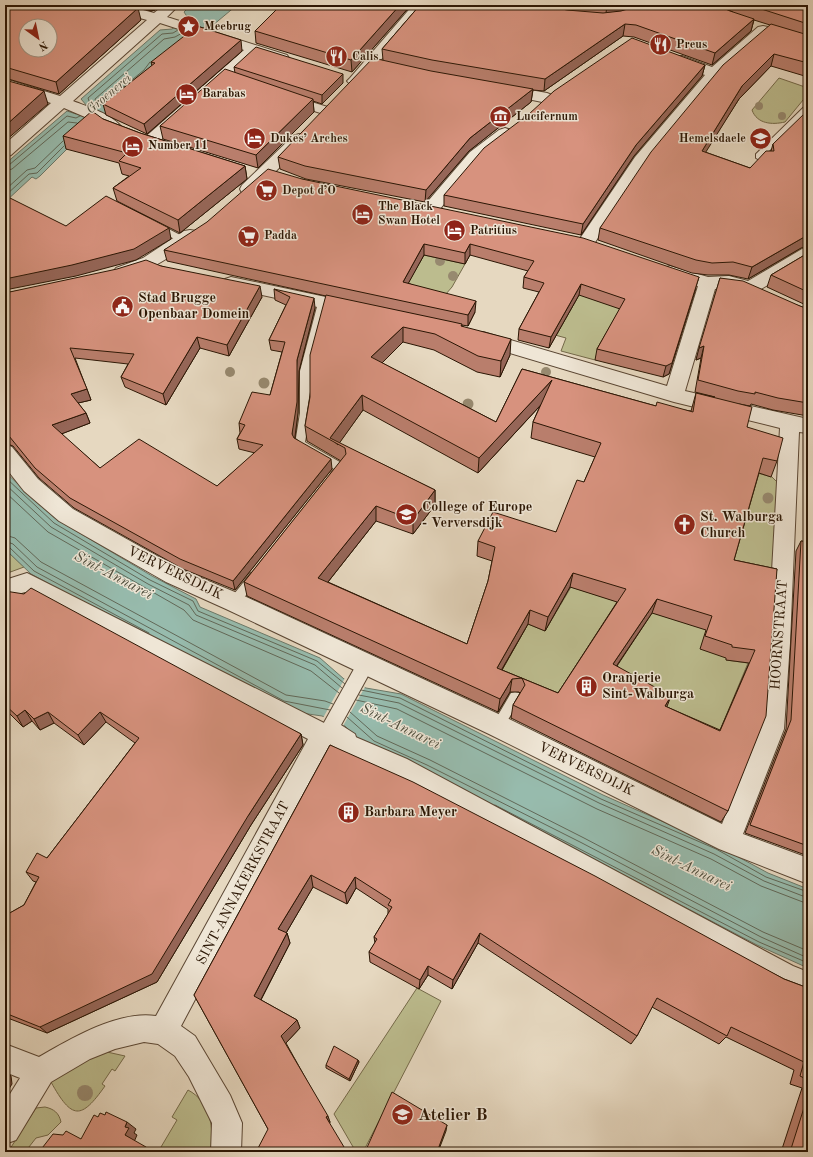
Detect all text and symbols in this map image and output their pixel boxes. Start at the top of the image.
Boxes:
place icon: Meebrug [176,14,202,40]
north arrow [18,18,58,58]
place label: Meebrug [204,21,251,33]
restaurant icon: Preus [647,32,673,58]
text: N [36,38,49,52]
place label: Preus [676,39,707,51]
restaurant icon: Calis [323,44,349,70]
place label: Calis [352,51,378,63]
water label: Groenerei [84,71,135,117]
hotel icon: Barabas [173,81,199,107]
place label: Barabas [202,88,246,100]
museum icon: Lucifernum [487,104,513,130]
place label: Lucifernum [516,111,578,123]
hotel icon: Dukes’ Arches [242,126,268,152]
school or university icon: Hemelsdaele [748,126,774,152]
hotel icon: Number 11 [120,133,146,159]
place label: Dukes’ Arches [270,133,348,145]
place label: Hemelsdaele [679,133,746,145]
place label: Number 11 [148,140,208,152]
supermarket icon: Depot d’O [253,178,279,204]
place label: Depot d’O [282,185,336,197]
hotel icon: The Black Swan Hotel [349,201,375,227]
place label: The Black Swan Hotel [378,201,440,227]
hotel icon: Patritius [441,218,467,244]
supermarket icon: Padda [236,223,262,249]
place label: Patritius [470,225,517,237]
place label: Padda [264,230,297,242]
place label: Stad Brugge Openbaar Domein [138,291,250,321]
public building icon: Stad Brugge Openbaar Domein [110,293,136,319]
place label: College of Europe - Verversdijk [422,500,532,530]
school or university icon: College of Europe - Verversdijk [393,502,419,528]
place label: St. Walburga Church [700,510,783,540]
church icon: St. Walburga Church [672,512,698,538]
street label: VERVERSDIJK [125,544,225,602]
water label: Sint-Annarei [71,549,155,603]
street label: HOORNSTRAAT [768,579,790,691]
place label: Oranjerie Sint-Walburga [602,671,694,701]
building icon: Oranjerie Sint-Walburga [573,673,599,699]
water label: Sint-Annarei [358,701,442,753]
street label: VERVERSDIJK [536,740,636,798]
street label: SINT-ANNAKERKSTRAAT [194,799,292,967]
building icon: Barbara Meyer [335,799,361,825]
place label: Barbara Meyer [364,805,457,819]
water label: Sint-Annarei [649,843,733,895]
school or university icon: Atelier B [389,1102,415,1128]
place label: Atelier B [418,1107,488,1124]

